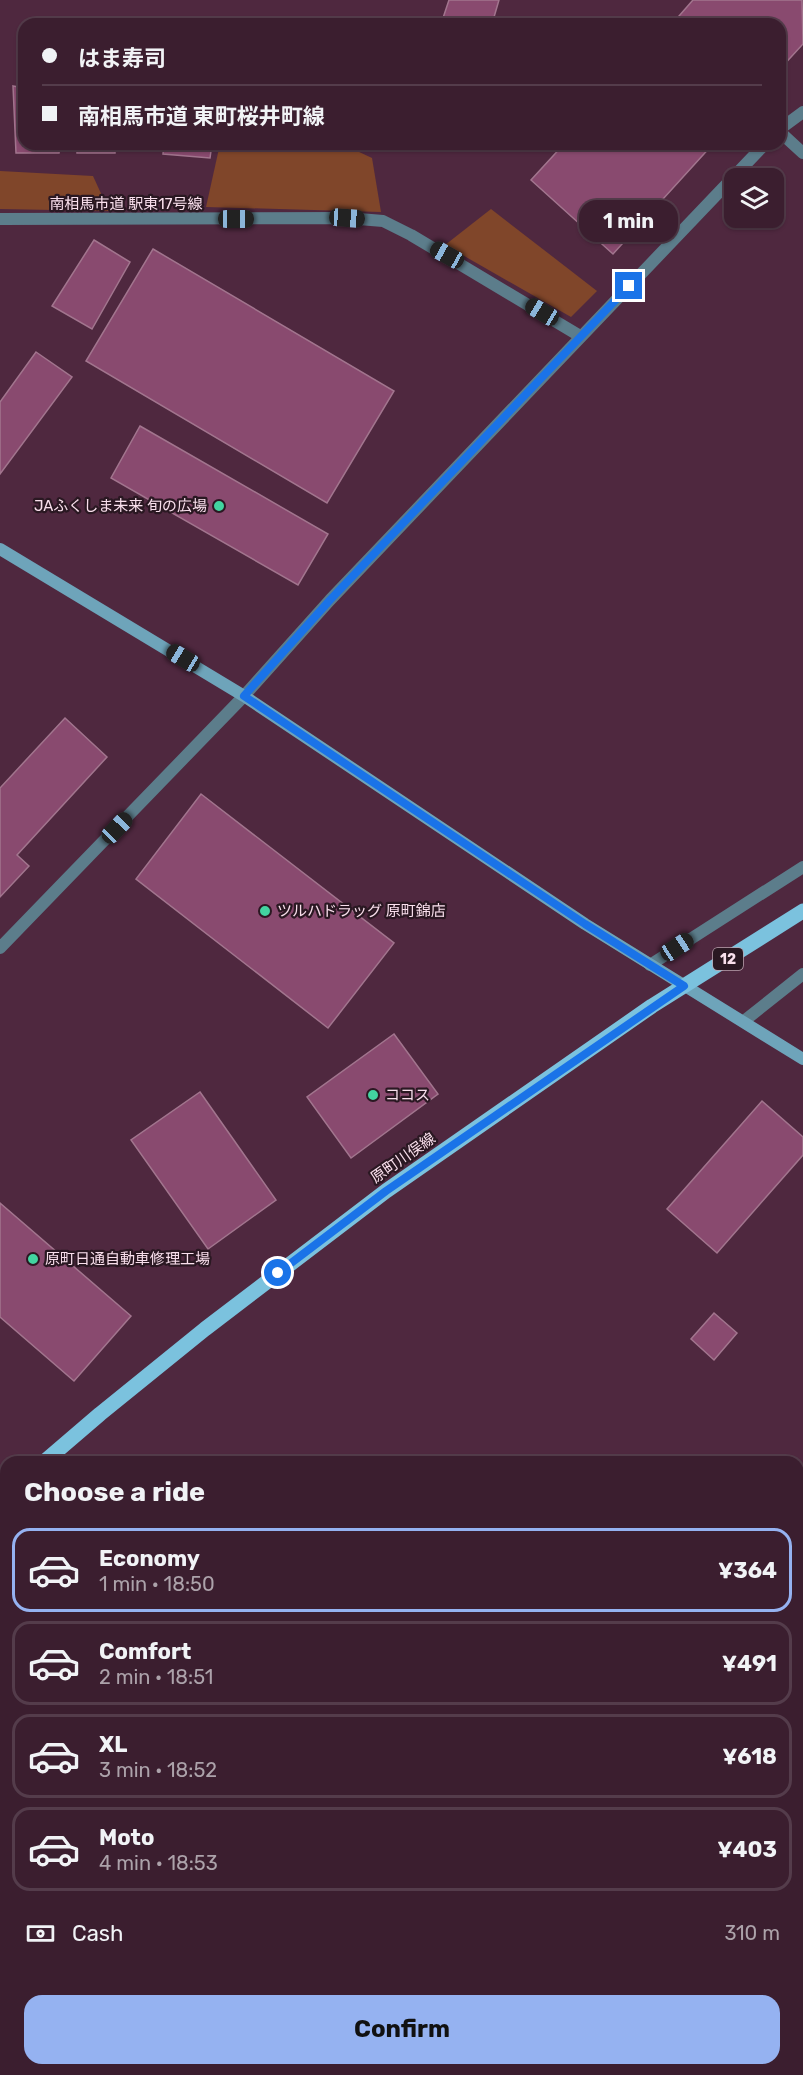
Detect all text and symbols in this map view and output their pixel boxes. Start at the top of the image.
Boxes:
text: はま寿司 [78,45,166,72]
text: 南相馬市道 東町桜井町線 [78,103,325,130]
map controls [724,168,784,228]
button: layers [724,168,784,228]
street label: 南相馬市道 駅東17号線 [50,195,202,213]
callout: 1 min [580,199,678,241]
car [328,208,366,228]
text: 1 min [603,209,654,233]
car [218,210,254,228]
car [427,238,467,272]
route end [615,272,642,299]
car [522,295,562,329]
place label: JAふくしま未来 旬の広場 [34,497,207,515]
marker: JAふくしま未来 旬の広場 [212,499,226,513]
car [163,641,203,675]
car [98,809,136,847]
place label: ツルハドラッグ 原町錦店 [277,902,446,920]
marker: ツルハドラッグ 原町錦店 [258,904,272,918]
car [657,930,697,964]
road number: 12 [713,948,743,970]
place label: ココス [385,1086,430,1104]
marker: ココス [366,1088,380,1102]
street label: 原町川俣線 [367,1129,439,1187]
place label: 原町日通自動車修理工場 [45,1250,210,1268]
marker: 原町日通自動車修理工場 [26,1252,40,1266]
route start [264,1259,291,1286]
text: Choose a ride [24,1476,205,1508]
icon: car [27,1543,81,1597]
text: Economy [99,1545,200,1572]
text: ¥364 [718,1557,777,1584]
text: 1 min · 18:50 [99,1572,215,1596]
icon: car [27,1636,81,1690]
text: Comfort [99,1638,191,1665]
text: ¥491 [722,1650,777,1677]
text: 2 min · 18:51 [99,1665,213,1689]
icon: car [27,1729,81,1783]
text: XL [99,1731,127,1758]
text: ¥618 [722,1743,777,1770]
text: 3 min · 18:52 [99,1758,217,1782]
icon: car [27,1822,81,1876]
text: Moto [99,1824,154,1851]
text: ¥403 [717,1836,777,1863]
text: 4 min · 18:53 [99,1851,218,1875]
icon: cash [24,1917,57,1950]
text: Cash [72,1920,123,1947]
text: 310 m [724,1921,780,1945]
button: Confirm [24,1995,780,2064]

